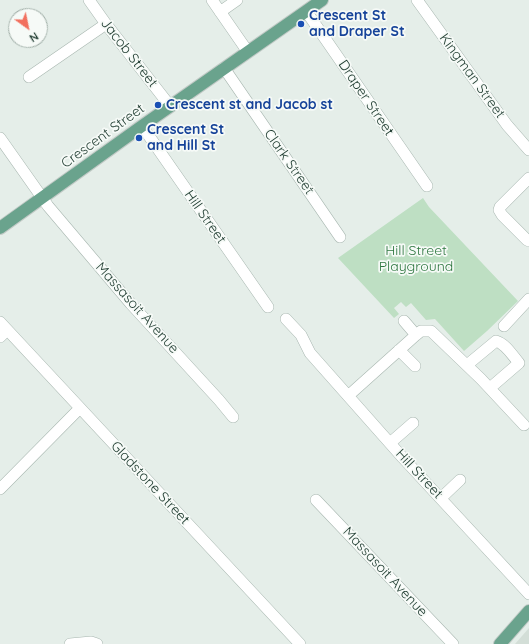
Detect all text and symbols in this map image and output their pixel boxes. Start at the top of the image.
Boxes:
north arrow [8,8,48,48]
place label: Crescent St and Draper St [309,8,405,40]
street label: Jacob Street [97,15,161,91]
marker: Crescent St and Draper St [296,19,306,29]
text: N [27,29,41,45]
street label: Kingman Street [436,30,508,122]
street label: Draper Street [335,57,397,139]
place label: Crescent st and Jacob st [166,97,333,113]
street label: Crescent Street [58,100,148,172]
marker: Crescent st and Jacob st [153,100,163,110]
place label: Crescent St and Hill St [147,122,224,154]
street label: Clark Street [260,126,318,198]
marker: Crescent St and Hill St [134,133,144,143]
street label: Hill Street [180,187,230,247]
park label: Hill Street Playground [379,243,453,276]
street label: Massasoit Avenue [92,259,182,357]
street label: Gladstone Street [107,438,193,528]
street label: Hill Street [392,446,446,502]
street label: Massasoit Avenue [339,524,431,620]

